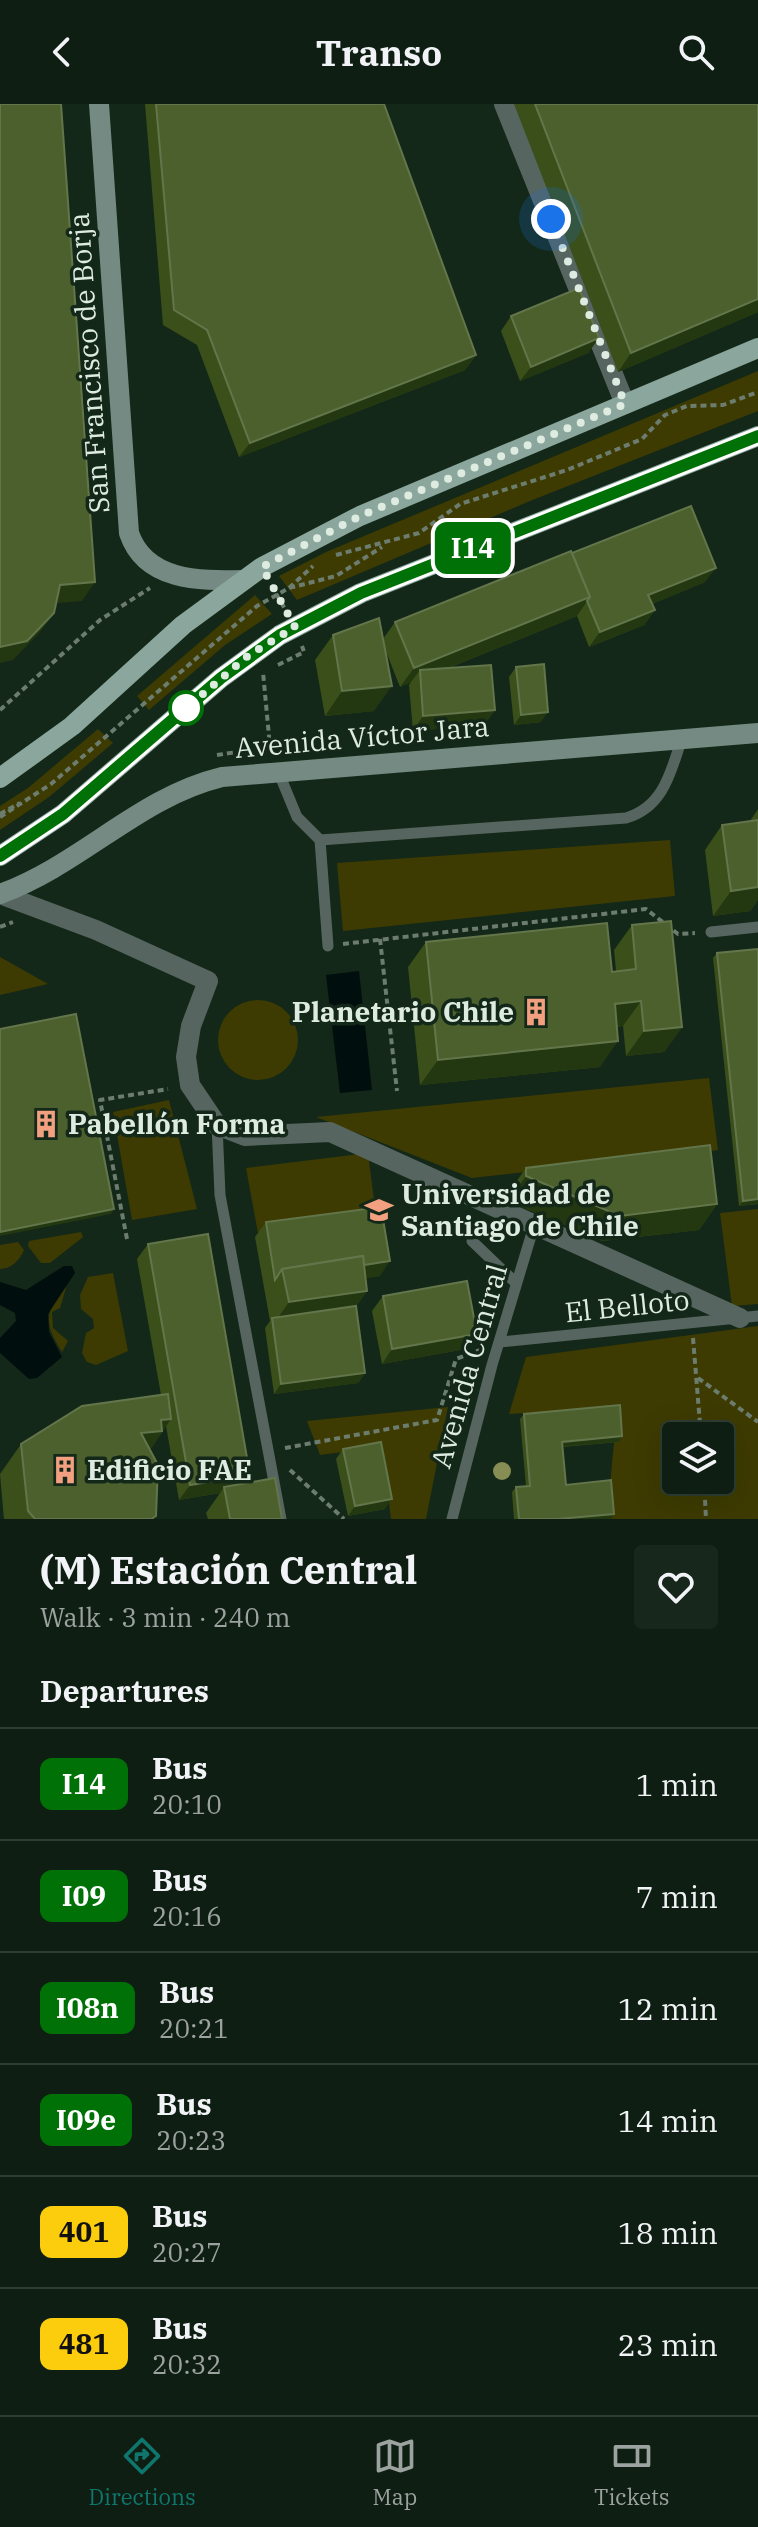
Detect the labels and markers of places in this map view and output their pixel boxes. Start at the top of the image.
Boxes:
unlabelled marker [169,691,203,725]
place label: Planetario Chile [292,993,514,1030]
building icon: Planetario Chile [521,997,551,1027]
place label: Pabellón Forma [68,1105,286,1142]
building icon: Pabellón Forma [31,1109,61,1139]
place label: Universidad de Santiago de Chile [401,1175,639,1244]
school or university icon: Universidad de Santiago de Chile [364,1195,394,1225]
place label: Edificio FAE [87,1451,252,1488]
building icon: Edificio FAE [50,1455,80,1485]

